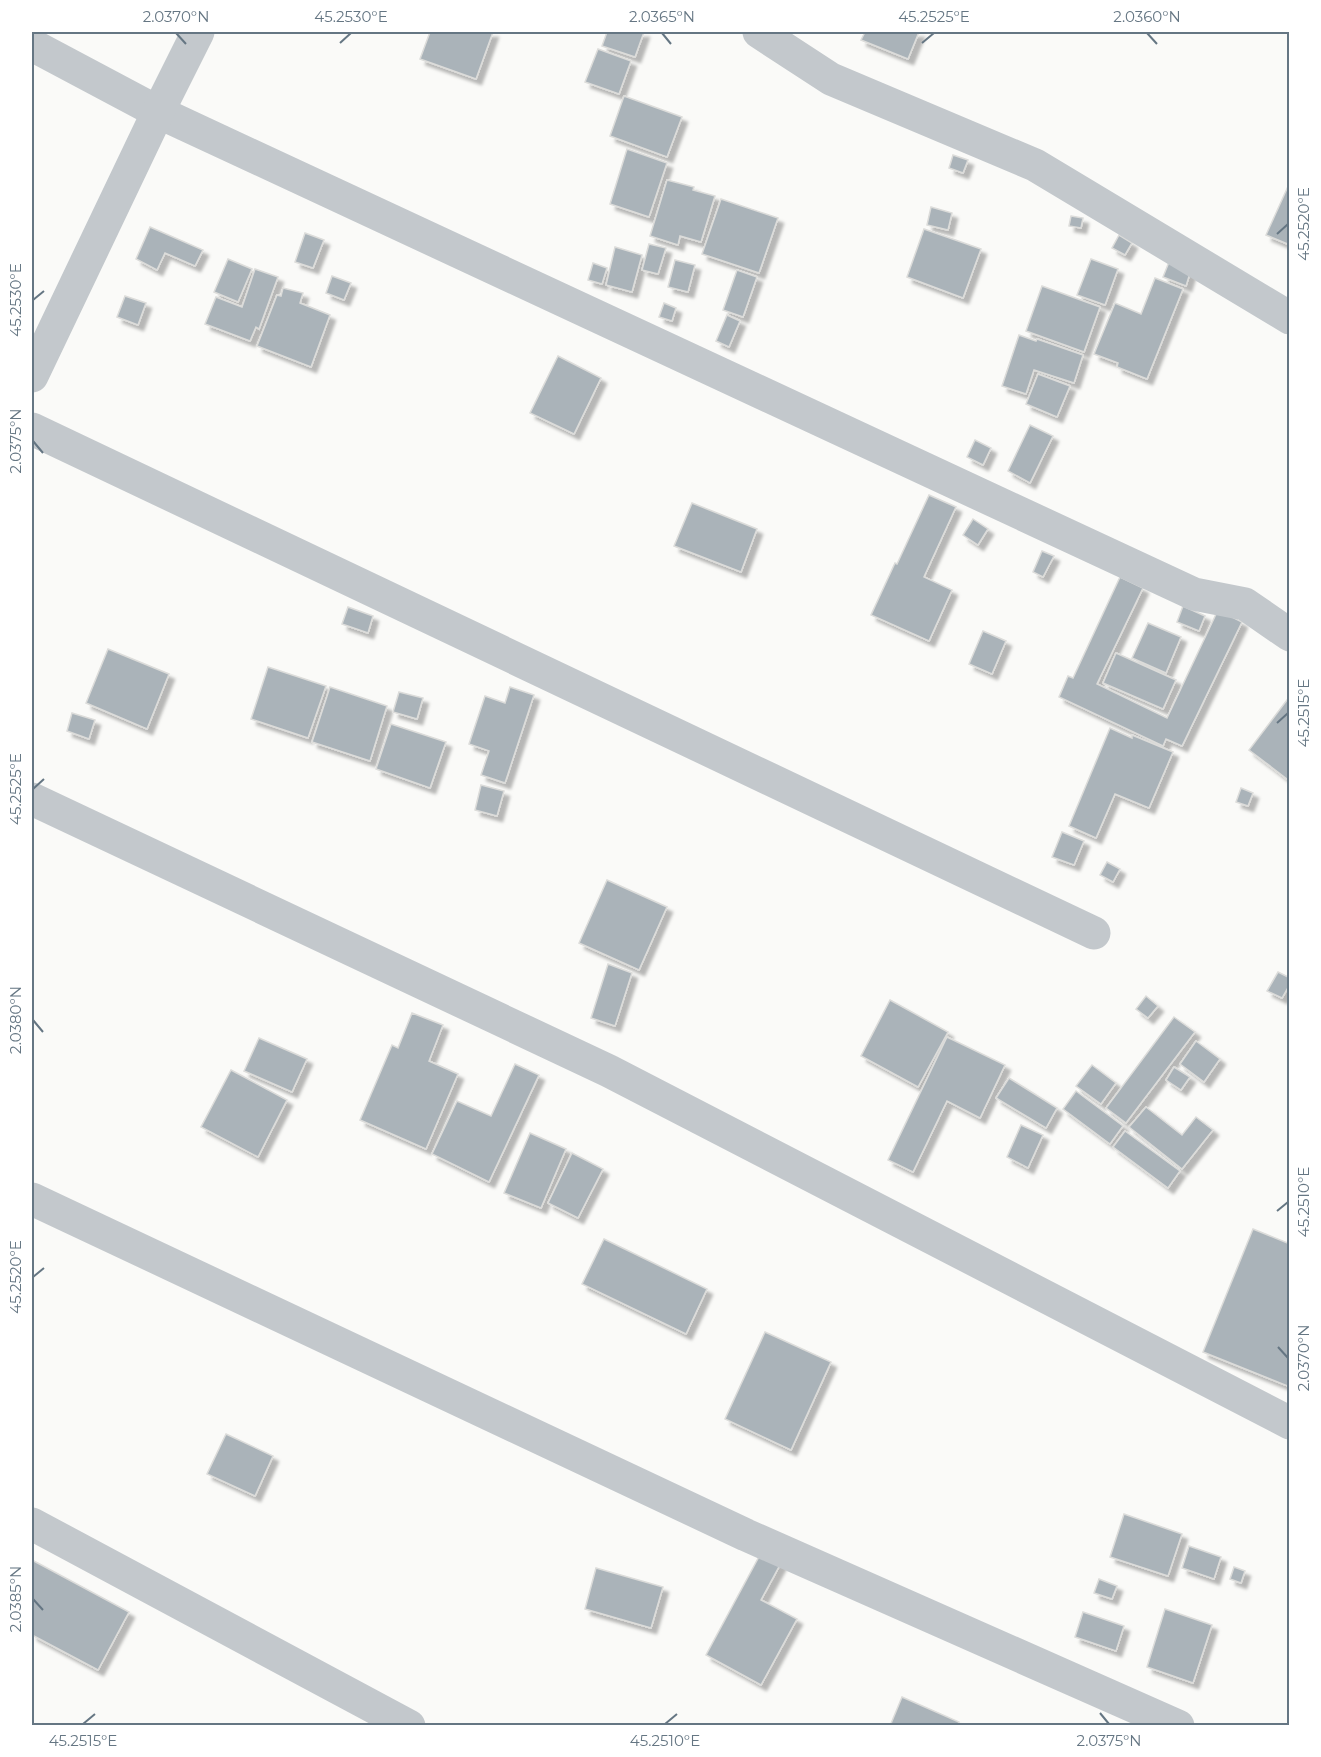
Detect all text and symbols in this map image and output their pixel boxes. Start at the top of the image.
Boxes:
text: 2.0370°N [143,7,209,26]
text: 45.2530°E [314,7,388,26]
text: 2.0365°N [629,7,695,26]
text: 45.2525°E [898,7,970,26]
text: 2.0360°N [1113,7,1181,26]
text: 45.2520°E [1294,187,1313,261]
text: 45.2530°E [6,263,25,337]
text: 2.0375°N [6,408,25,474]
text: 45.2515°E [1294,679,1313,747]
text: 45.2525°E [6,753,25,825]
text: 2.0380°N [6,986,25,1054]
text: 45.2510°E [1294,1167,1313,1237]
text: 45.2520°E [6,1240,25,1314]
text: 2.0370°N [1294,1325,1313,1391]
text: 2.0385°N [6,1566,25,1632]
text: 45.2515°E [49,1731,117,1750]
text: 45.2510°E [630,1731,700,1750]
text: 2.0375°N [1076,1731,1142,1750]

